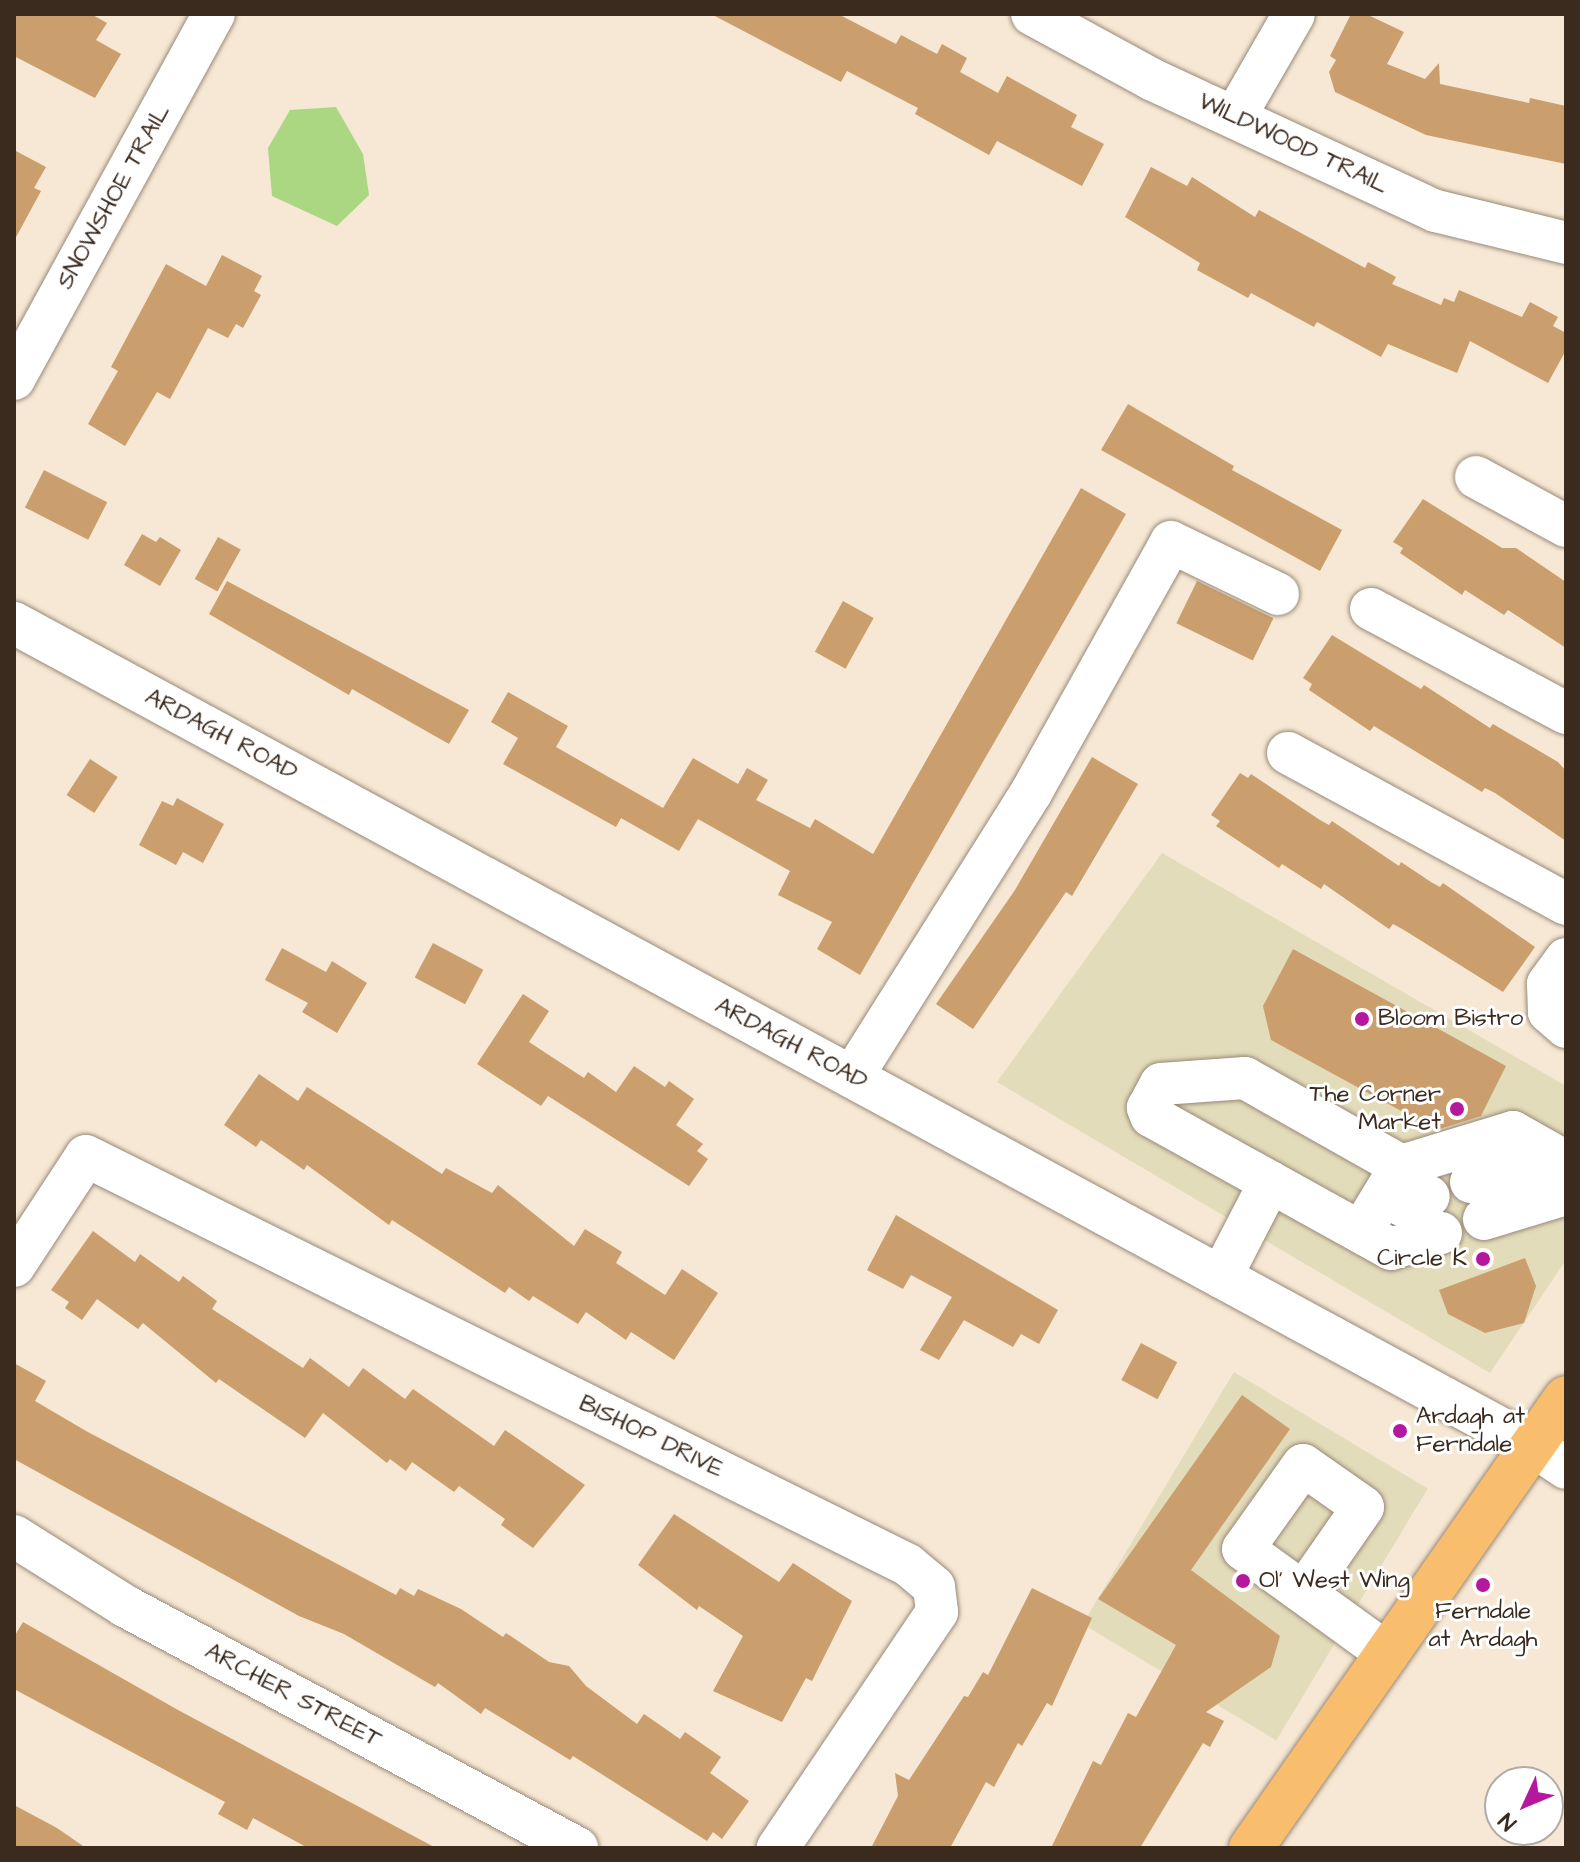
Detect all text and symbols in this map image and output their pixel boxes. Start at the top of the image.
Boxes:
street label: WILDWOOD TRAIL [1194,87,1392,201]
street label: SNOWSHOE TRAIL [51,100,177,294]
street label: ARDAGH ROAD [140,683,302,787]
street label: ARDAGH ROAD [710,992,872,1096]
place label: Bloom Bistro [1378,1005,1523,1033]
marker: Bloom Bistro [1353,1010,1371,1028]
place label: The Corner Market [1310,1081,1441,1137]
marker: The Corner Market [1448,1100,1466,1118]
place label: Circle K [1377,1245,1467,1273]
marker: Circle K [1474,1250,1492,1268]
street label: BISHOP DRIVE [574,1390,728,1484]
place label: Ardagh at Ferndale [1416,1403,1525,1459]
marker: Ardagh at Ferndale [1391,1422,1409,1440]
place label: Ol' West Wing [1259,1567,1410,1595]
marker: Ol' West Wing [1234,1572,1252,1590]
marker: Ferndale at Ardagh [1474,1576,1492,1594]
place label: Ferndale at Ardagh [1429,1598,1537,1654]
street label: ARCHER STREET [200,1637,386,1755]
north arrow [1484,1766,1564,1846]
text: N [1492,1806,1524,1837]

